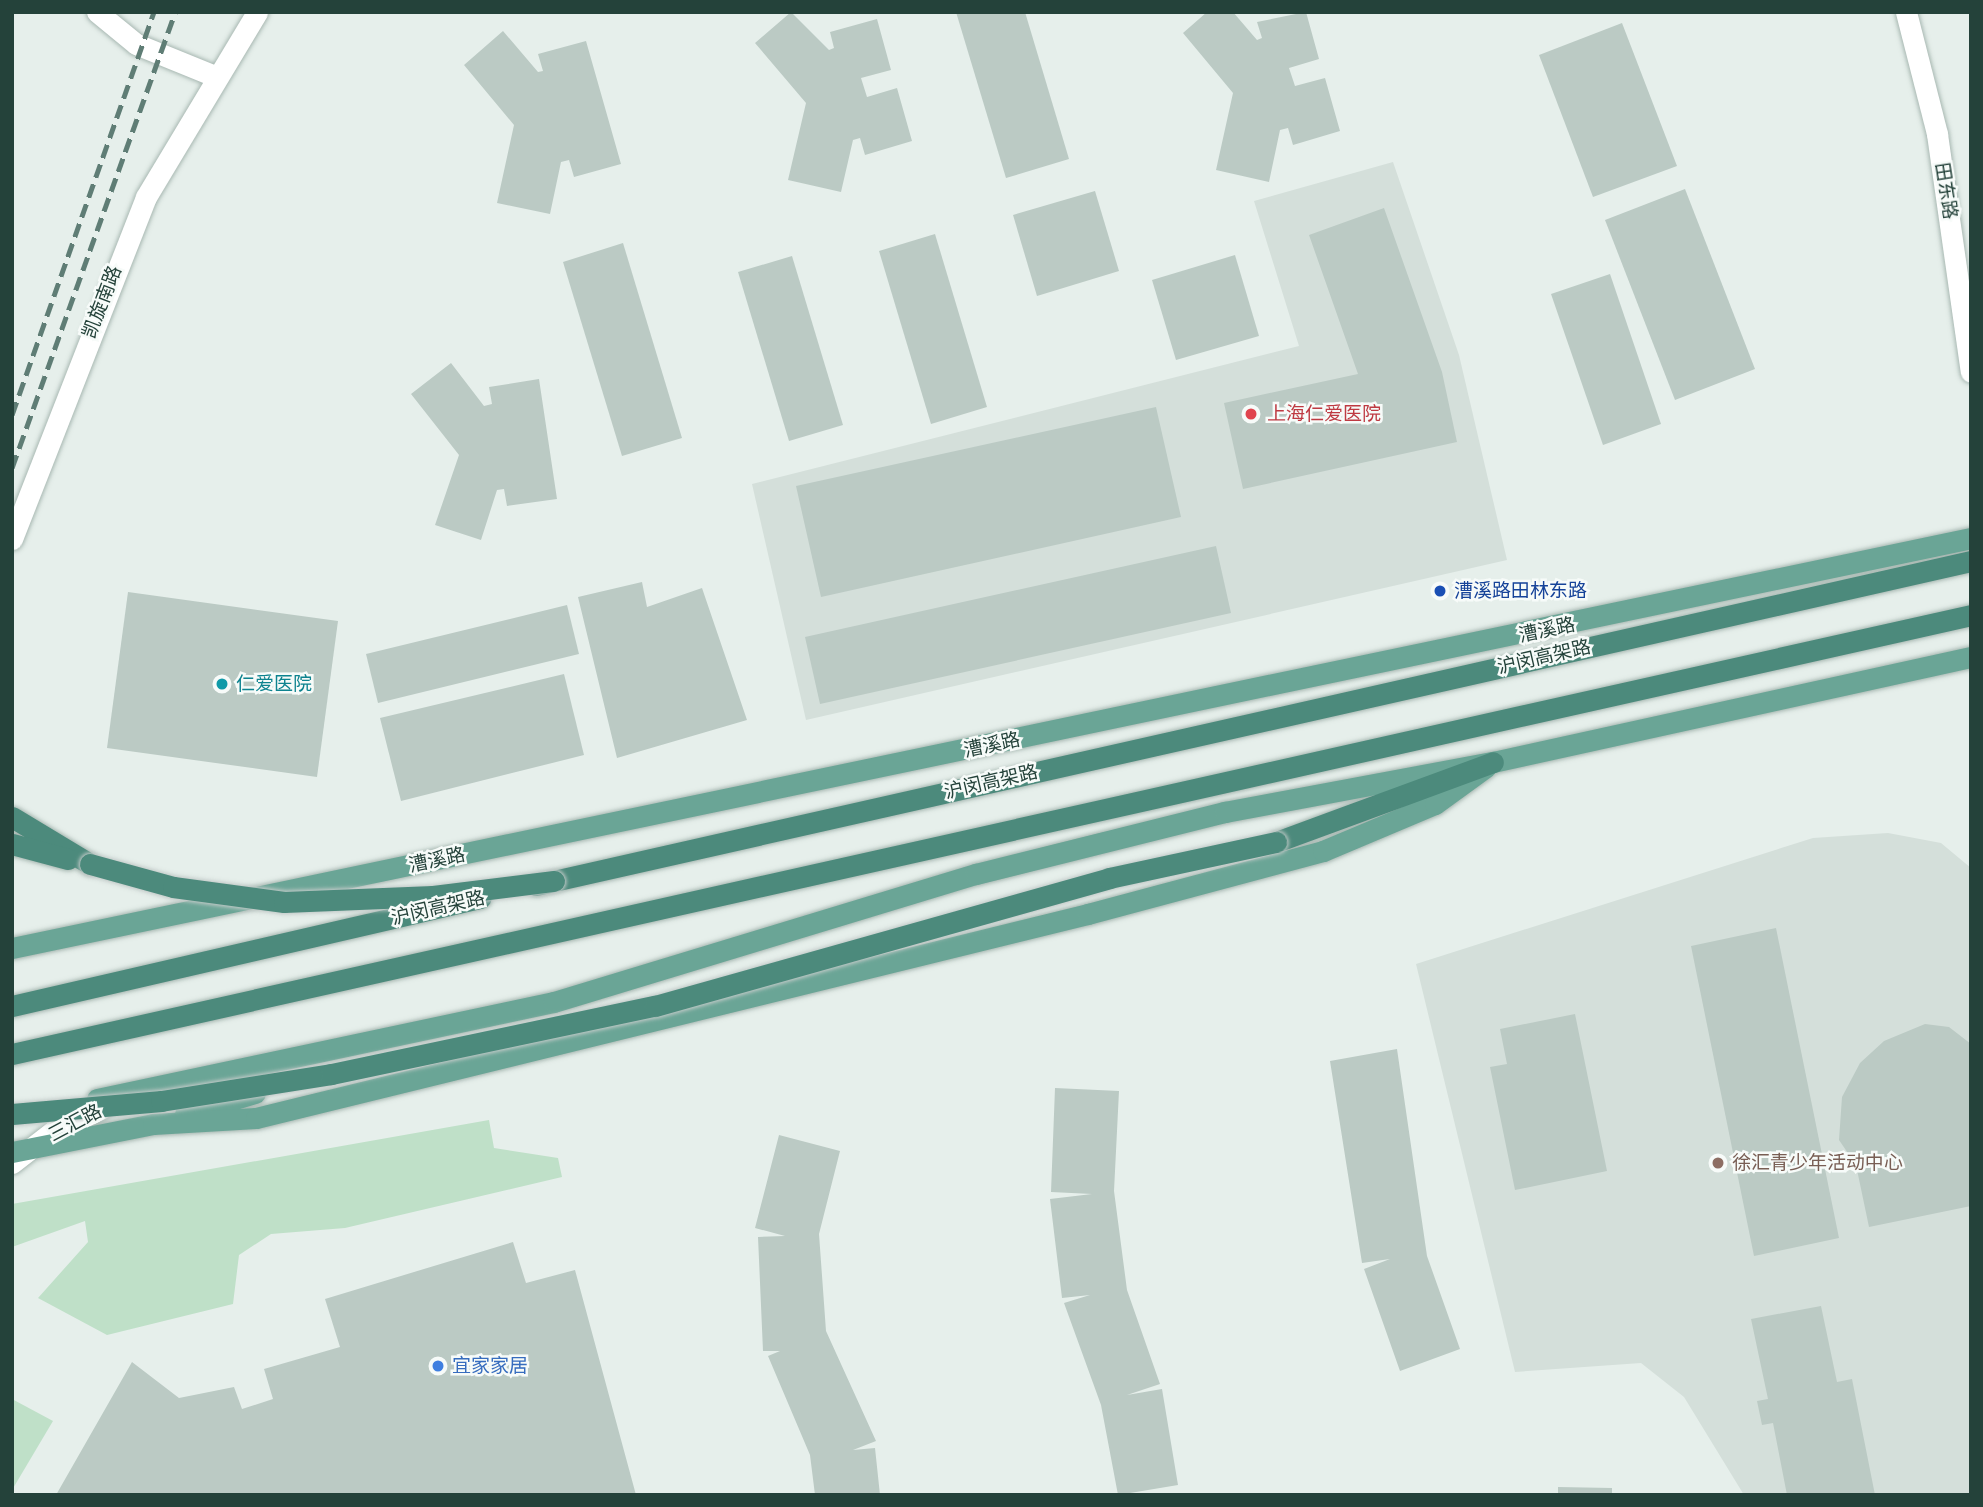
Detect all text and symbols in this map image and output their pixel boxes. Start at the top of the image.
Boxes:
street label: 田东路 [1930,161,1962,221]
street label: 凯旋南路 [78,262,126,342]
place label: 上海仁爱医院 [1267,403,1381,425]
marker: 上海仁爱医院 [1241,404,1261,424]
place label: 漕溪路田林东路 [1454,580,1587,602]
marker: 漕溪路田林东路 [1432,583,1448,599]
street label: 漕溪路 [1517,613,1577,647]
street label: 沪闵高架路 [1495,635,1593,679]
place label: 仁爱医院 [236,673,312,695]
marker: 仁爱医院 [214,676,230,692]
street label: 漕溪路 [962,728,1022,762]
street label: 沪闵高架路 [942,760,1040,804]
street label: 漕溪路 [407,843,467,877]
street label: 沪闵高架路 [389,886,487,930]
street label: 三汇路 [44,1100,106,1146]
place label: 徐汇青少年活动中心 [1732,1152,1903,1174]
marker: 徐汇青少年活动中心 [1710,1155,1726,1171]
place label: 宜家家居 [452,1355,528,1377]
marker: 宜家家居 [430,1358,446,1374]

